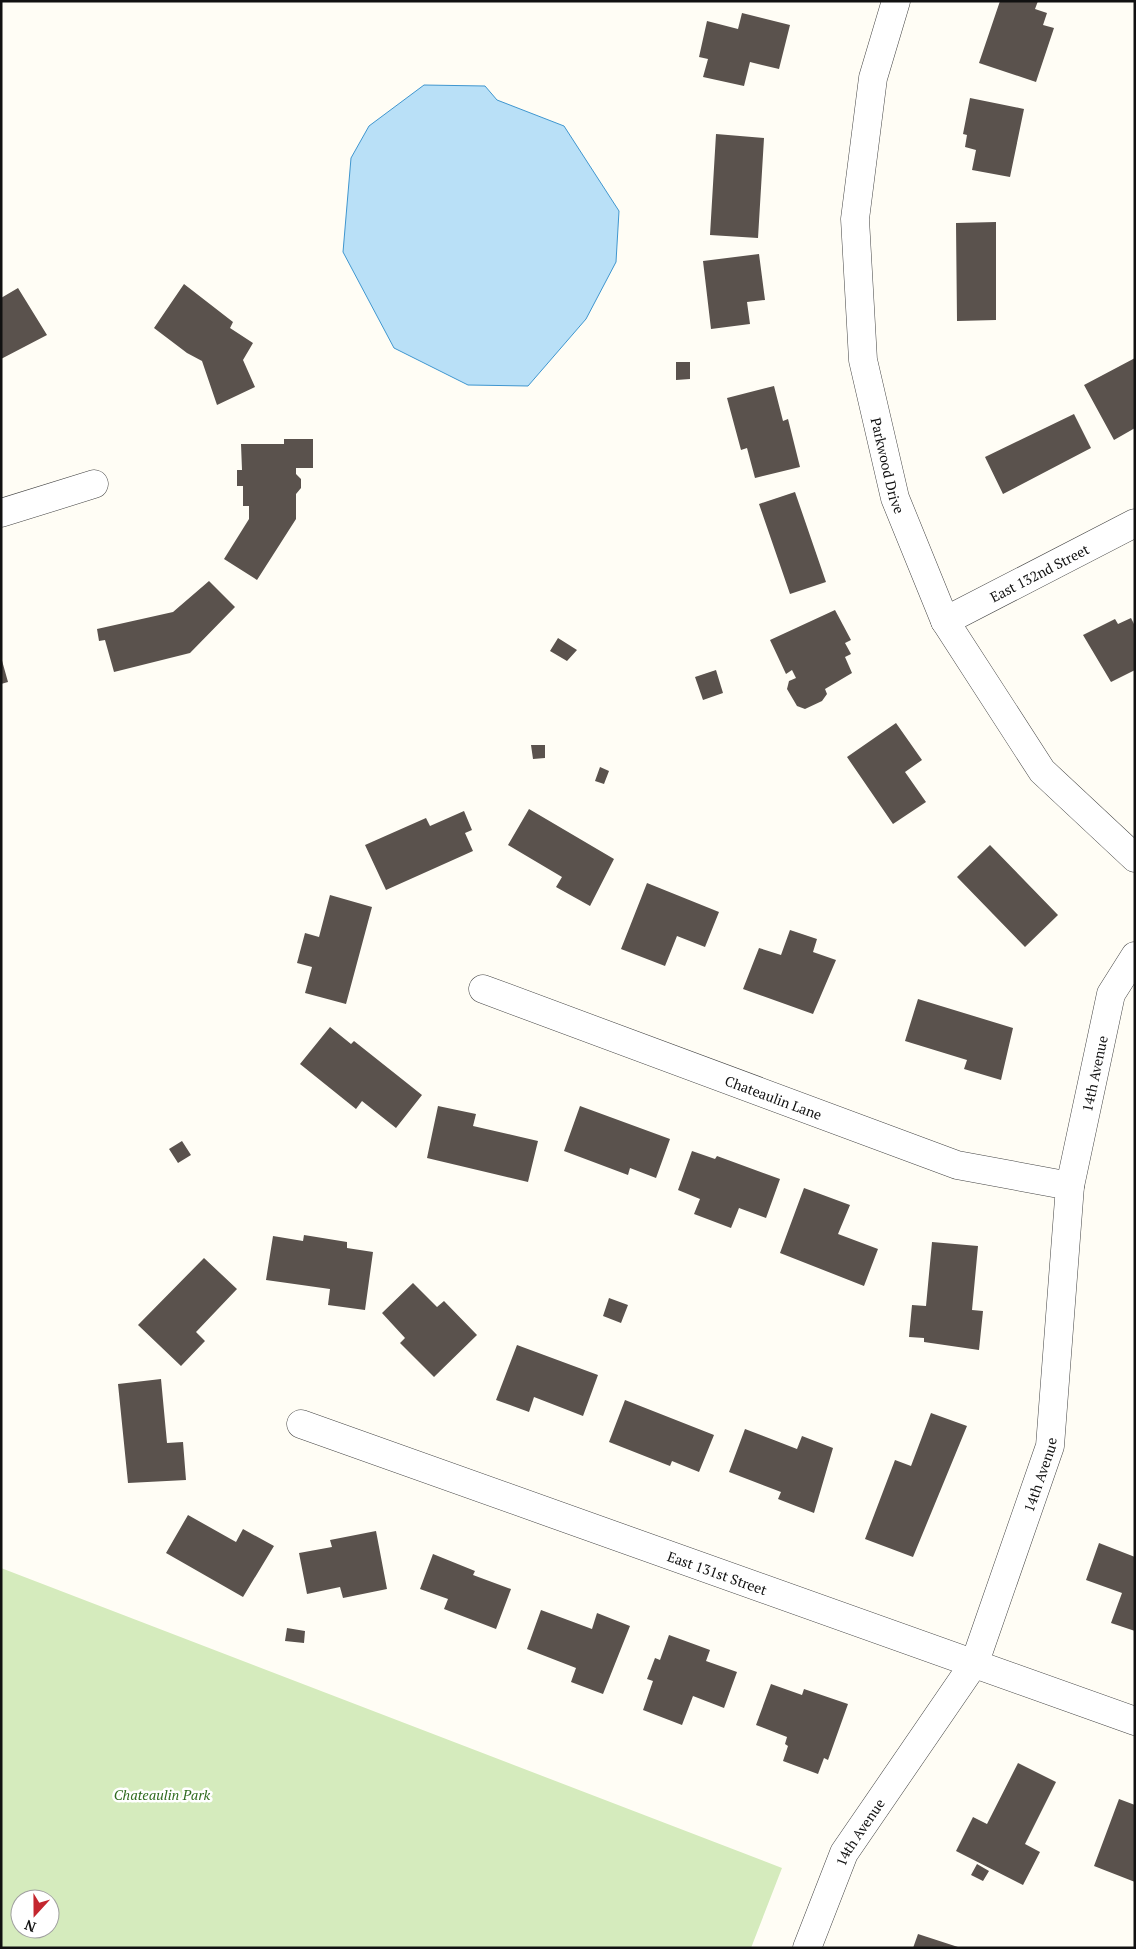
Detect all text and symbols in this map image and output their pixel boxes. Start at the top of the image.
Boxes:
street label: Parkwood Drive [867,415,910,516]
street label: East 132nd Street [986,539,1093,606]
street label: 14th Avenue [1077,1034,1111,1113]
street label: Chateaulin Lane [722,1070,825,1124]
street label: 14th Avenue [1018,1437,1060,1514]
street label: East 131st Street [665,1546,770,1599]
park label: Chateaulin Park [114,1785,211,1804]
street label: 14th Avenue [831,1794,888,1868]
north arrow [10,1889,60,1939]
text: N [21,1916,39,1937]

